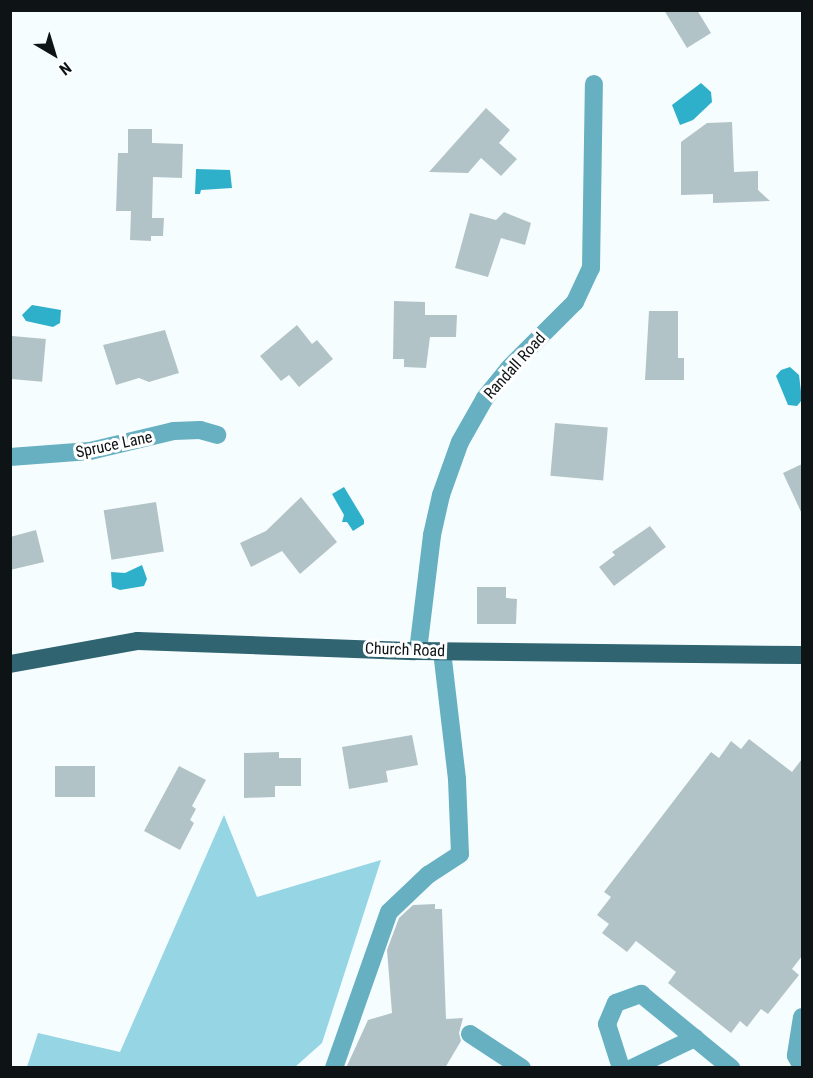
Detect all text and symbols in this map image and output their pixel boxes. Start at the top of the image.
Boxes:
north arrow [24,24,84,84]
text: N [56,58,75,79]
street label: Randall Road [480,329,550,403]
street label: Spruce Lane [74,428,154,462]
street label: Church Road [365,639,445,661]

